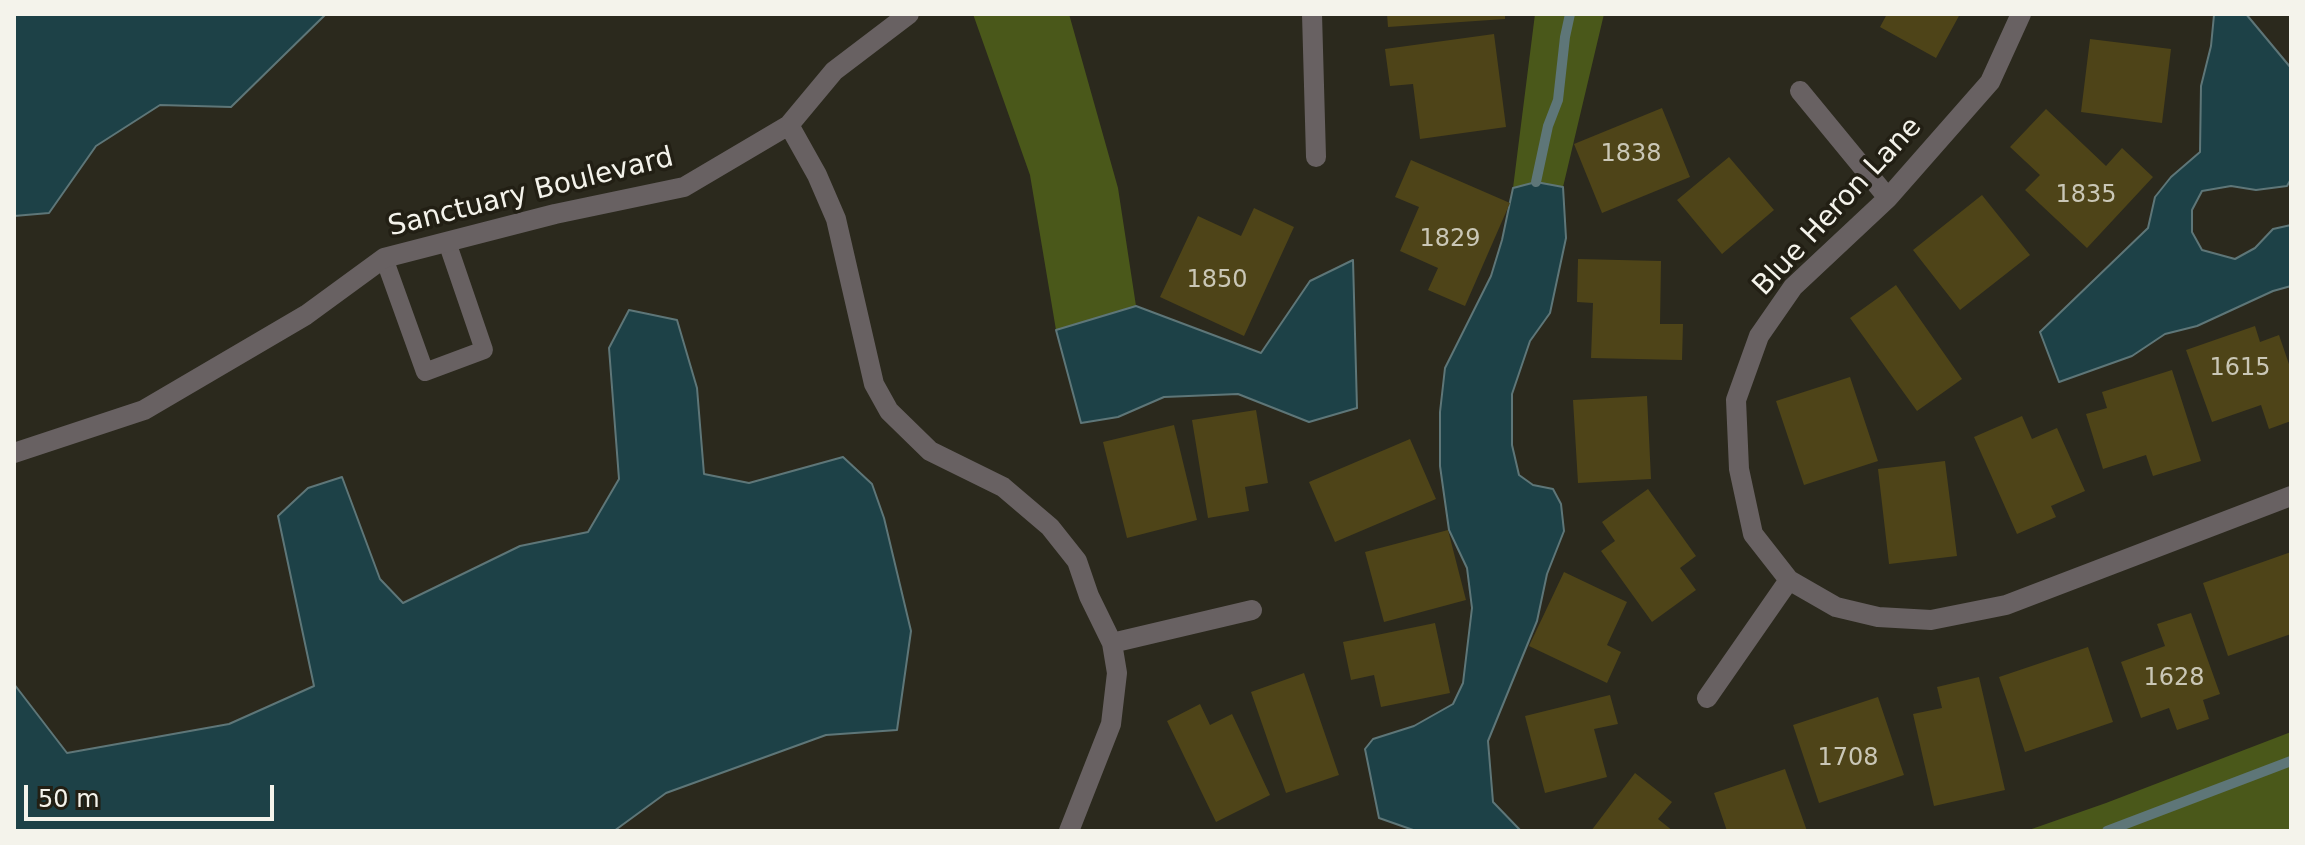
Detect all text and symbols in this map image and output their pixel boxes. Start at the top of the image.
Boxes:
street label: Blue Heron Lane [1747,111,1929,303]
street label: Sanctuary Boulevard [385,141,677,245]
house number: 1838 [1600,141,1662,169]
house number: 1835 [2055,182,2117,210]
house number: 1829 [1419,226,1481,254]
house number: 1850 [1186,267,1248,295]
house number: 1615 [2209,355,2271,383]
house number: 1628 [2143,665,2205,693]
house number: 1708 [1817,745,1879,773]
scale bar [28,769,278,819]
text: 50 m [38,785,100,813]

